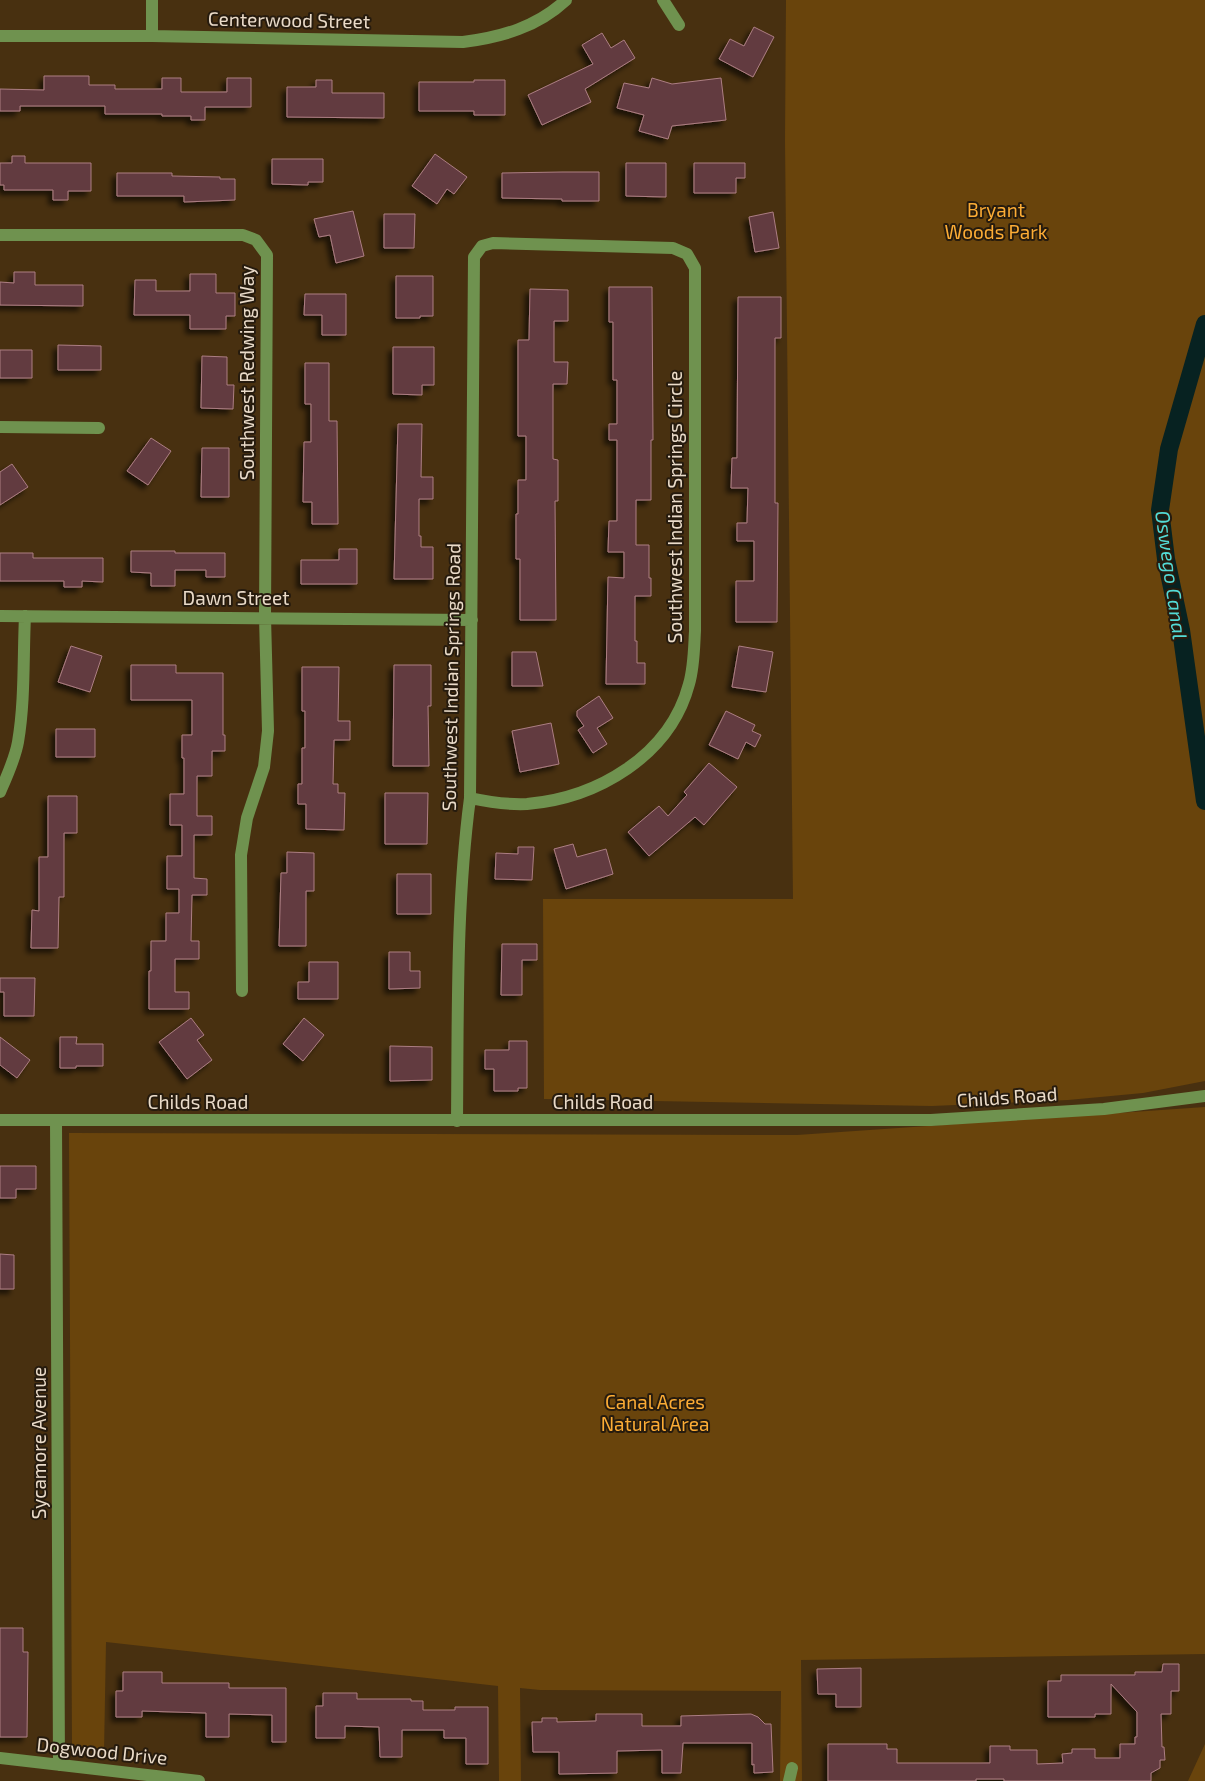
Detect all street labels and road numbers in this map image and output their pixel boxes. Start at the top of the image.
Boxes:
street label: Centerwood Street [208,7,370,32]
street label: Southwest Redwing Way [235,266,258,480]
street label: Southwest Indian Springs Circle [663,371,686,643]
street label: Southwest Indian Springs Road [437,543,464,811]
street label: Dawn Street [183,586,289,609]
street label: Childs Road [956,1082,1058,1111]
street label: Childs Road [148,1090,248,1113]
street label: Childs Road [553,1090,653,1113]
street label: Sycamore Avenue [27,1367,50,1519]
street label: Dogwood Drive [35,1732,169,1769]

